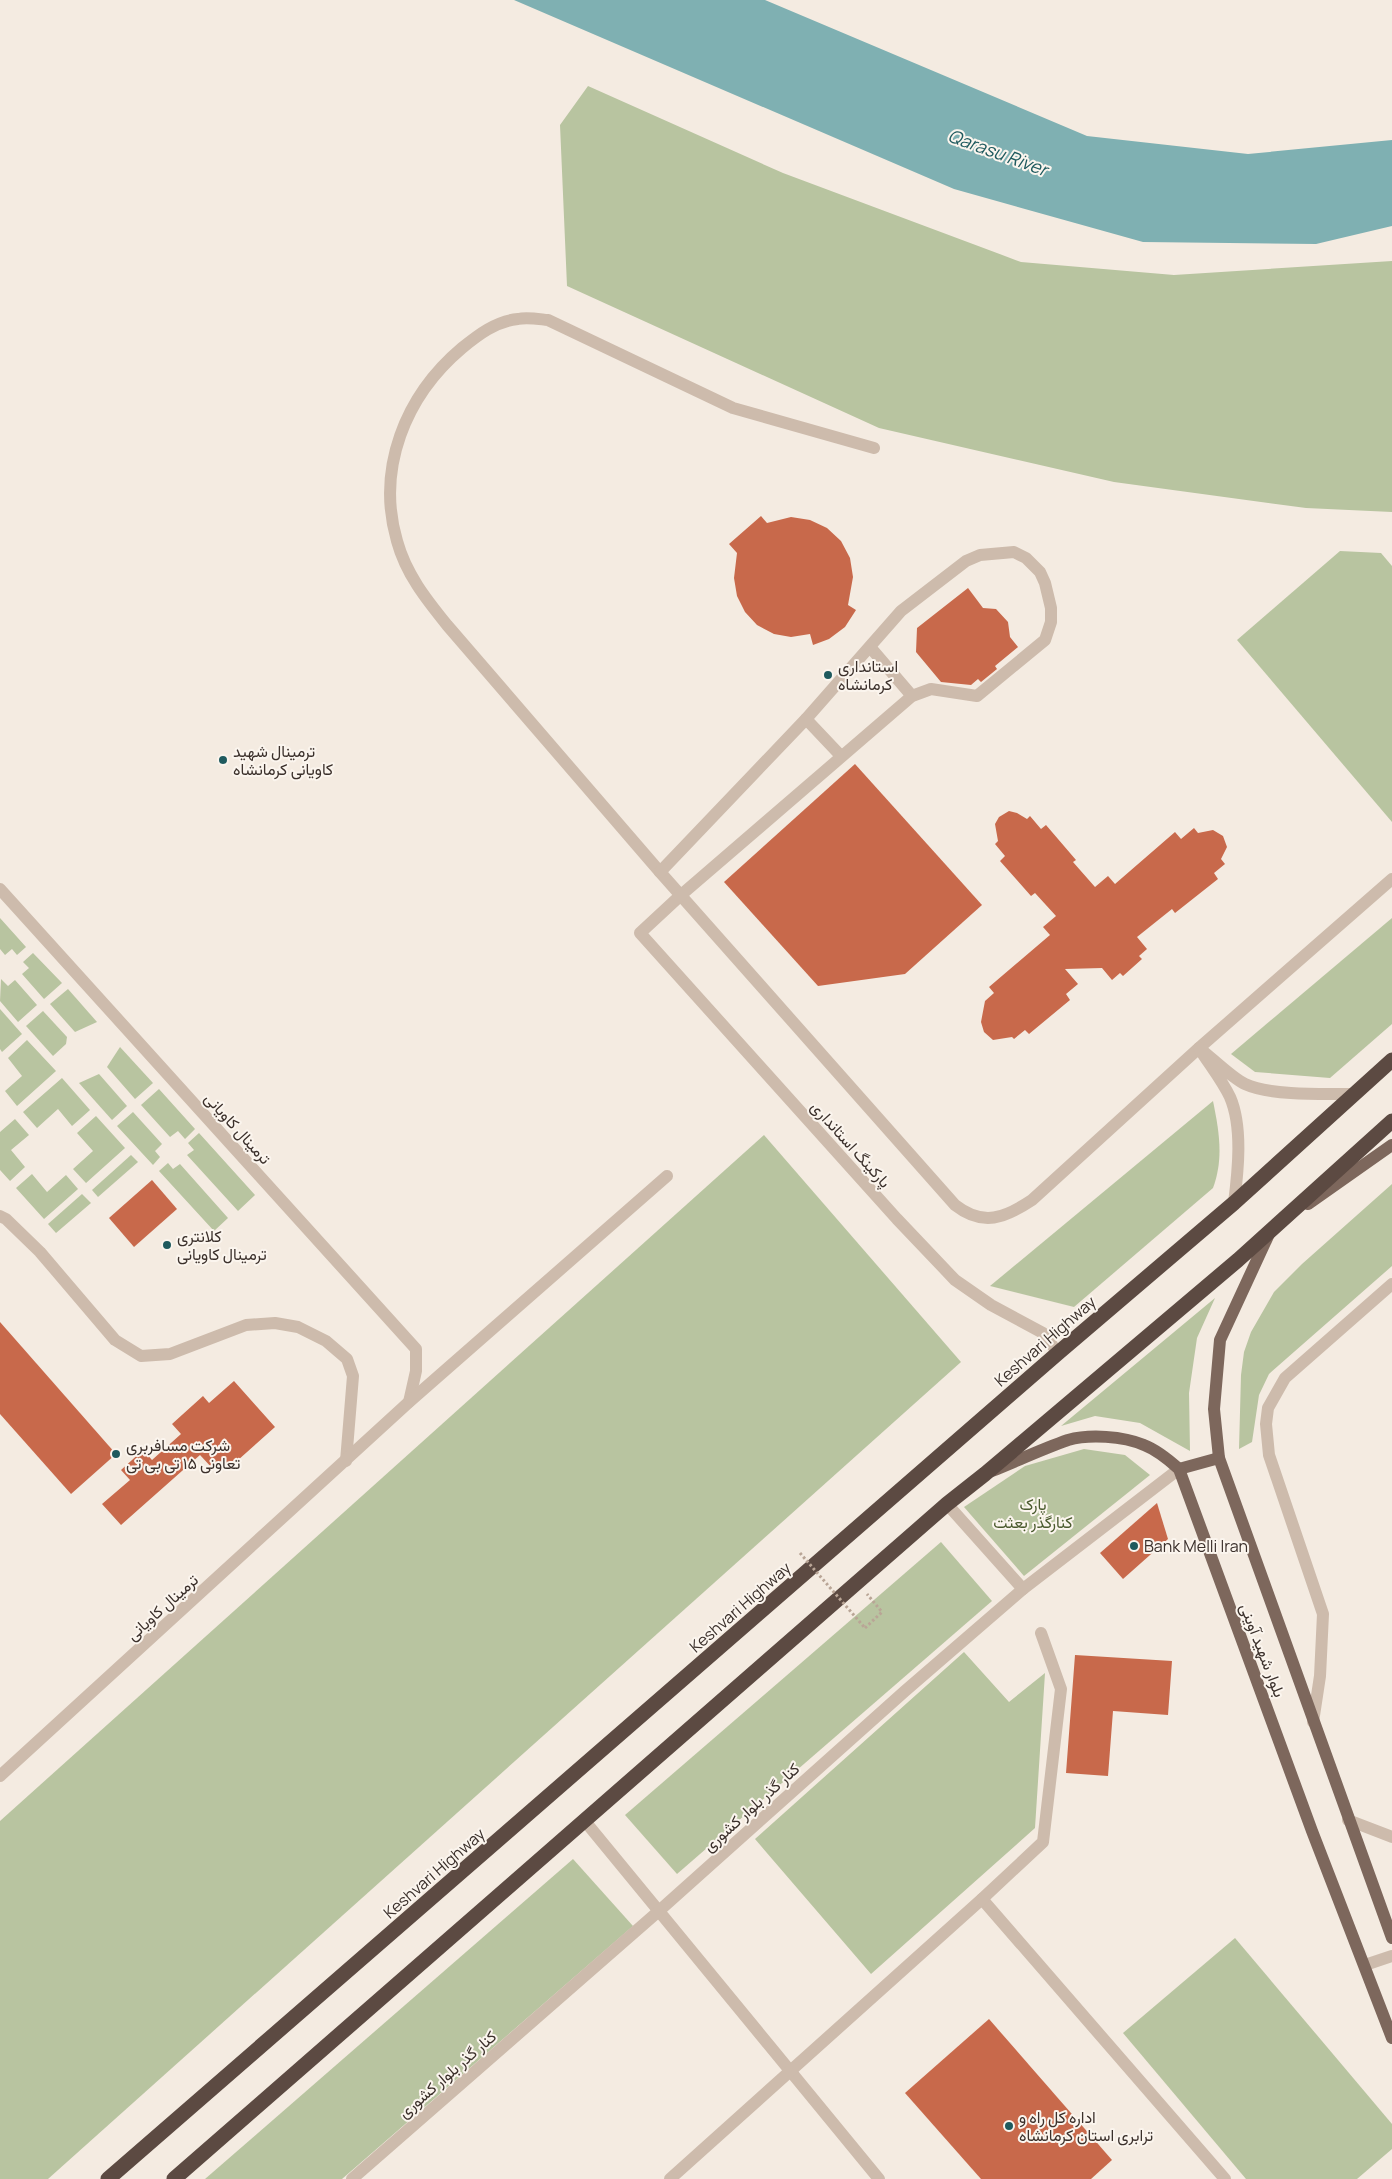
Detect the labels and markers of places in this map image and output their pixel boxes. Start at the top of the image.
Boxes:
place label: استانداری کرمانشاه [838,655,898,695]
marker: استانداری کرمانشاه [822,669,834,681]
place label: ترمینال شهید کاویانی کرمانشاه [233,740,333,780]
marker: ترمینال شهید کاویانی کرمانشاه [217,754,229,766]
place label: کلانتری ترمینال کاویانی [177,1225,267,1265]
marker: کلانتری ترمینال کاویانی [161,1239,173,1251]
place label: شرکت مسافربری تعاونی ۱۵ تی بی تی [126,1434,240,1474]
marker: شرکت مسافربری تعاونی ۱۵ تی بی تی [110,1448,122,1460]
place label: Bank Melli Iran [1144,1535,1248,1557]
marker: Bank Melli Iran [1128,1540,1140,1552]
place label: اداره کل راه و ترابری استان کرمانشاه [1019,2106,1153,2146]
marker: اداره کل راه و ترابری استان کرمانشاه [1003,2120,1015,2132]

